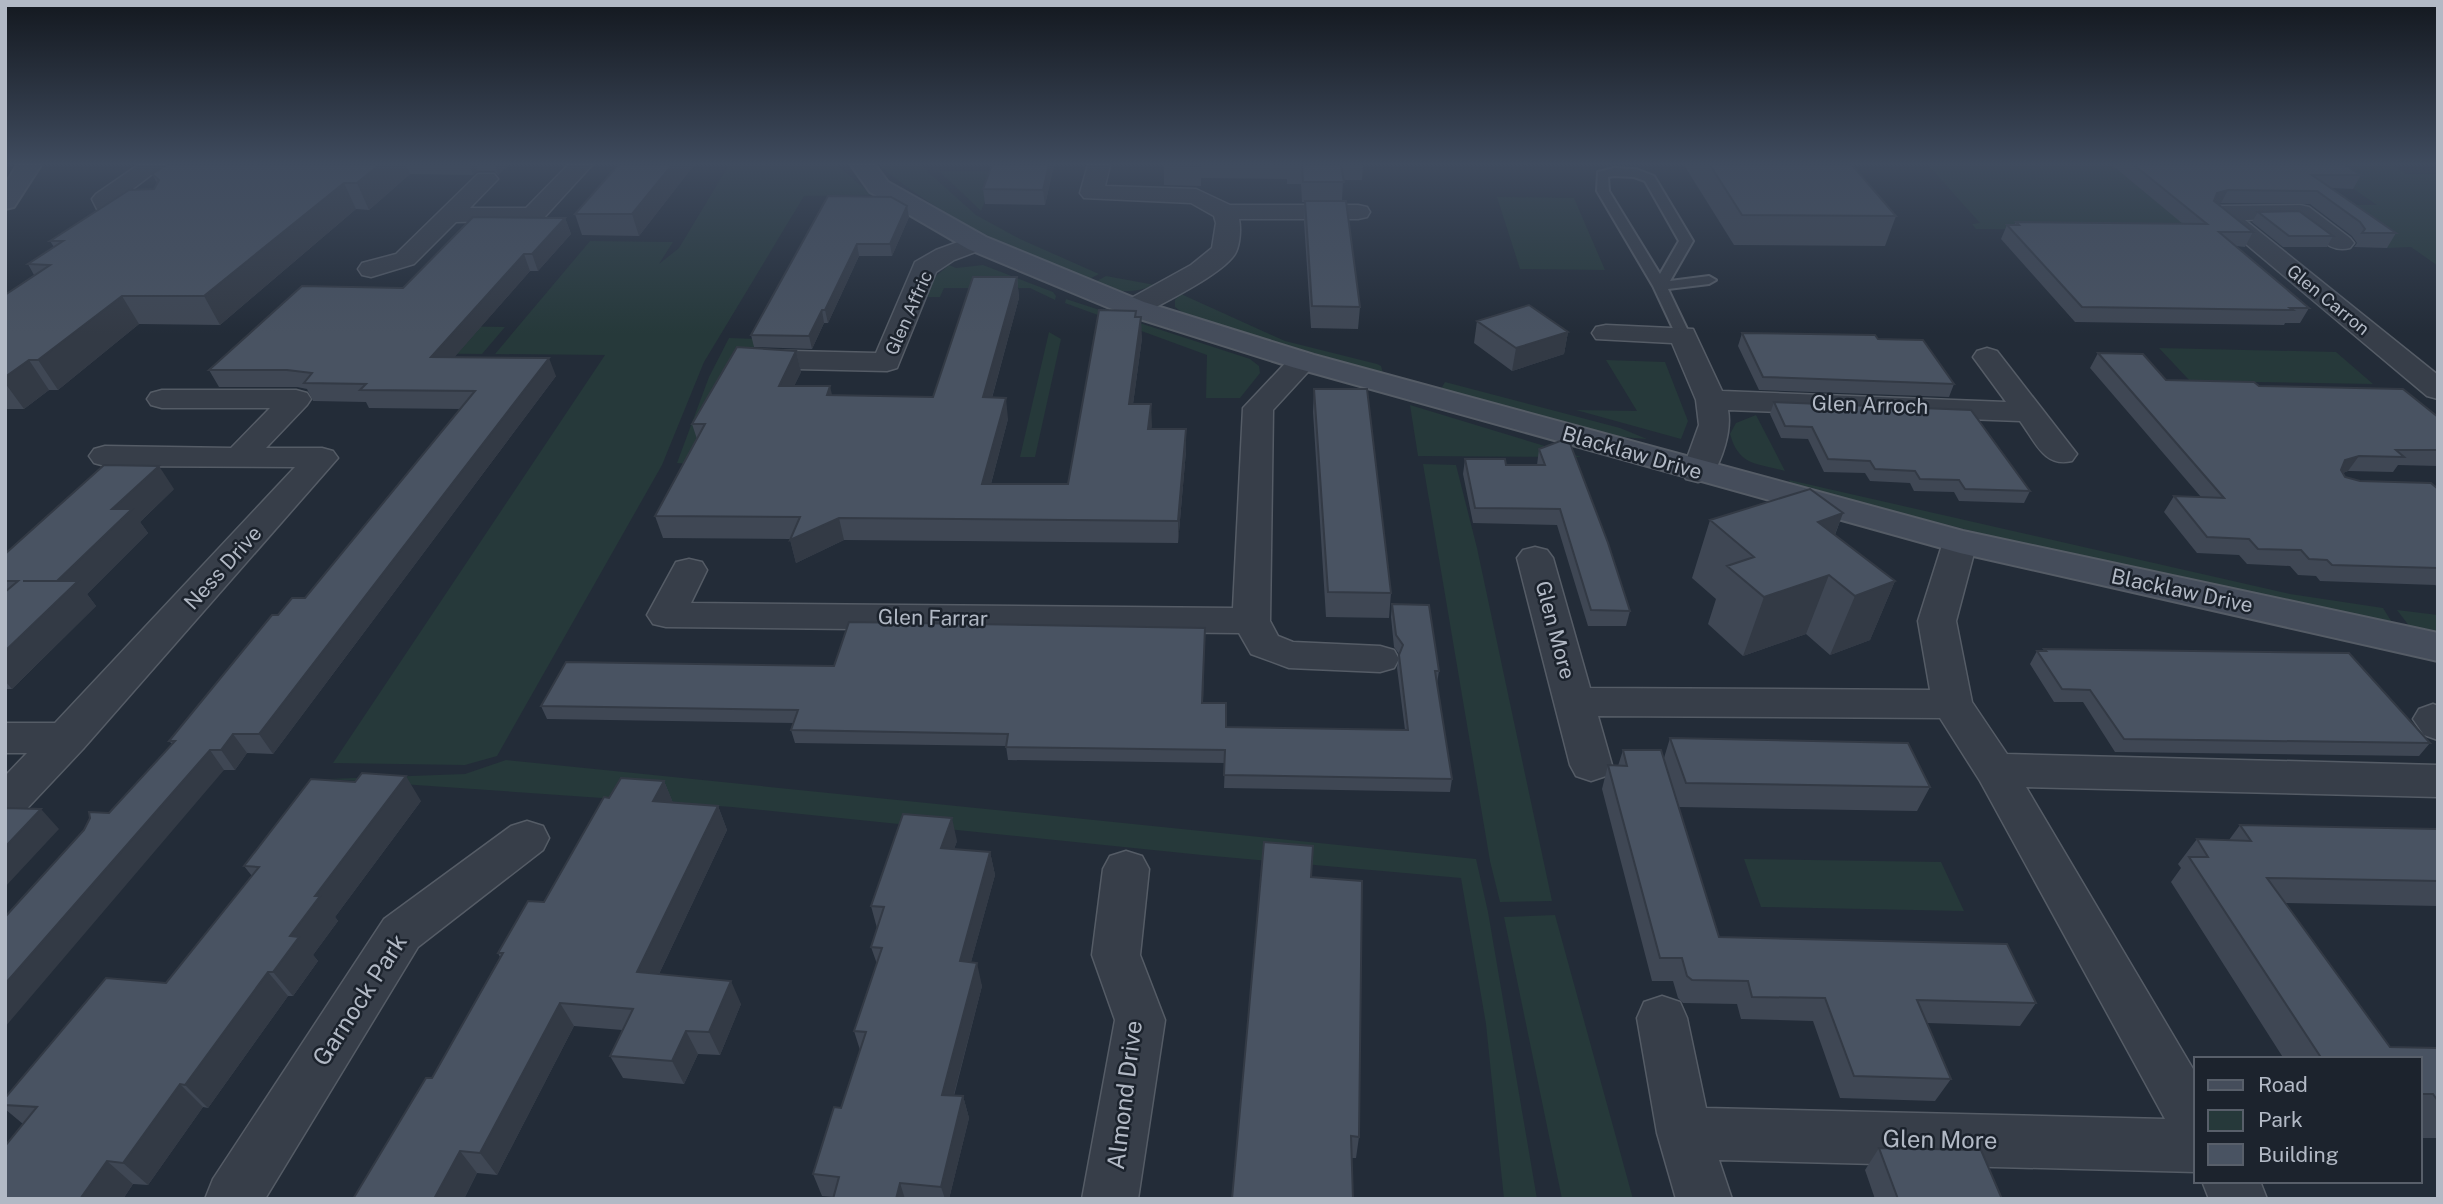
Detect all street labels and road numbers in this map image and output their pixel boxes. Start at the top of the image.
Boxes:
street label: Glen Carron [2283,260,2374,339]
street label: Glen Affric [881,267,936,358]
street label: Glen Arroch [1811,390,1929,419]
street label: Blacklaw Drive [1559,421,1705,484]
street label: Ness Drive [179,521,267,615]
street label: Blacklaw Drive [2109,563,2255,618]
street label: Glen More [1530,578,1581,682]
street label: Glen Farrar [878,604,988,631]
street label: Garnock Park [306,928,412,1070]
street label: Almond Drive [1101,1019,1147,1171]
street label: Glen More [1882,1124,1998,1154]

